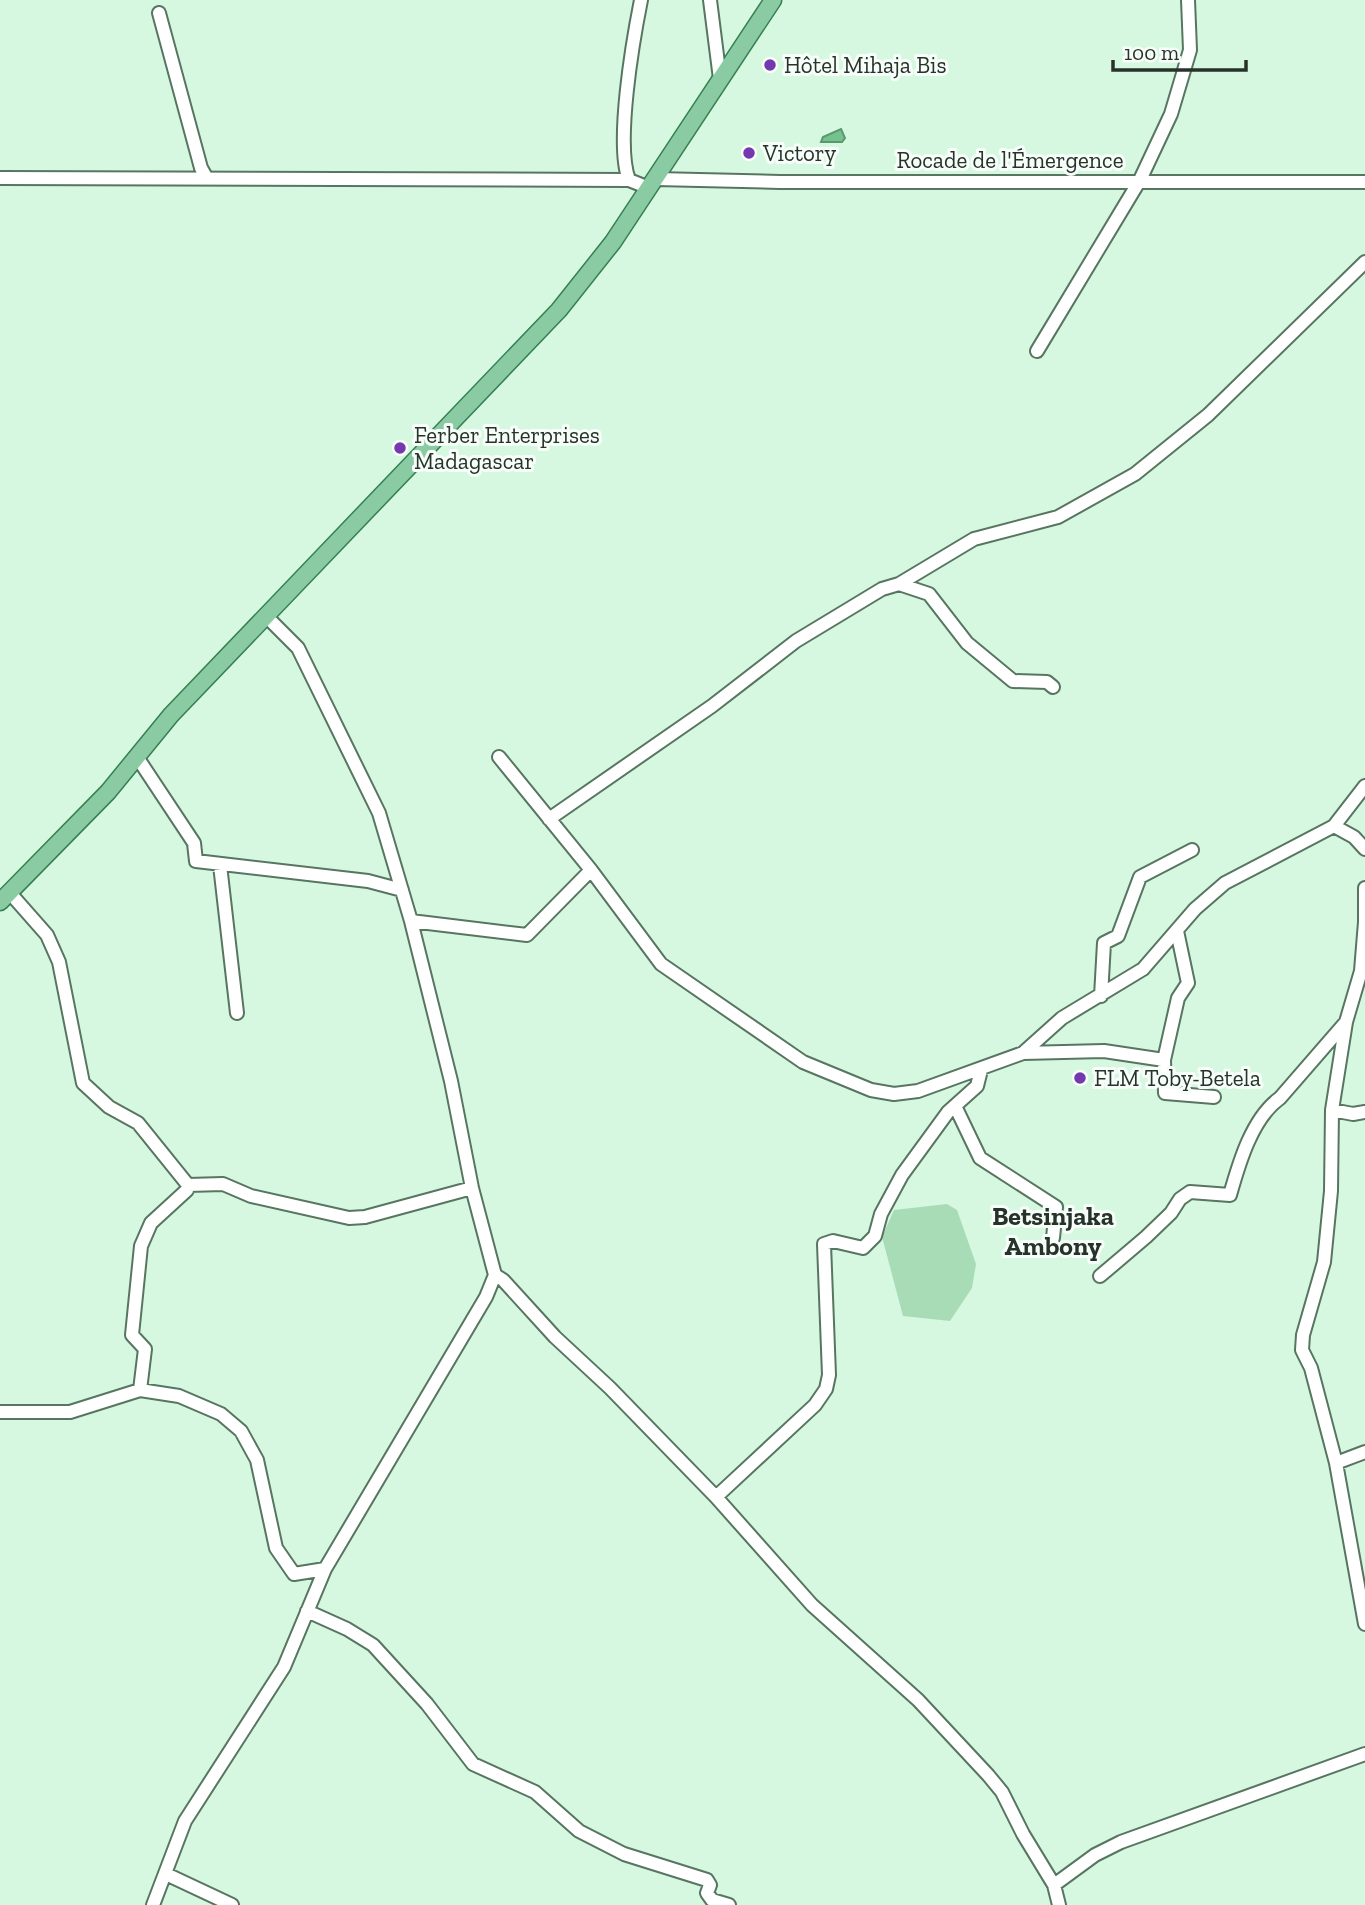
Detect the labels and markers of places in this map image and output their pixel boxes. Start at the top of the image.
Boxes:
place label: Hôtel Mihaja Bis [784,51,947,79]
marker: Hôtel Mihaja Bis [762,57,778,73]
place label: Victory [762,139,837,167]
marker: Victory [741,145,757,161]
place label: Ferber Enterprises Madagascar [414,421,600,475]
marker: Ferber Enterprises Madagascar [392,440,408,456]
place label: FLM Toby-Betela [1094,1064,1261,1092]
marker: FLM Toby-Betela [1072,1070,1088,1086]

